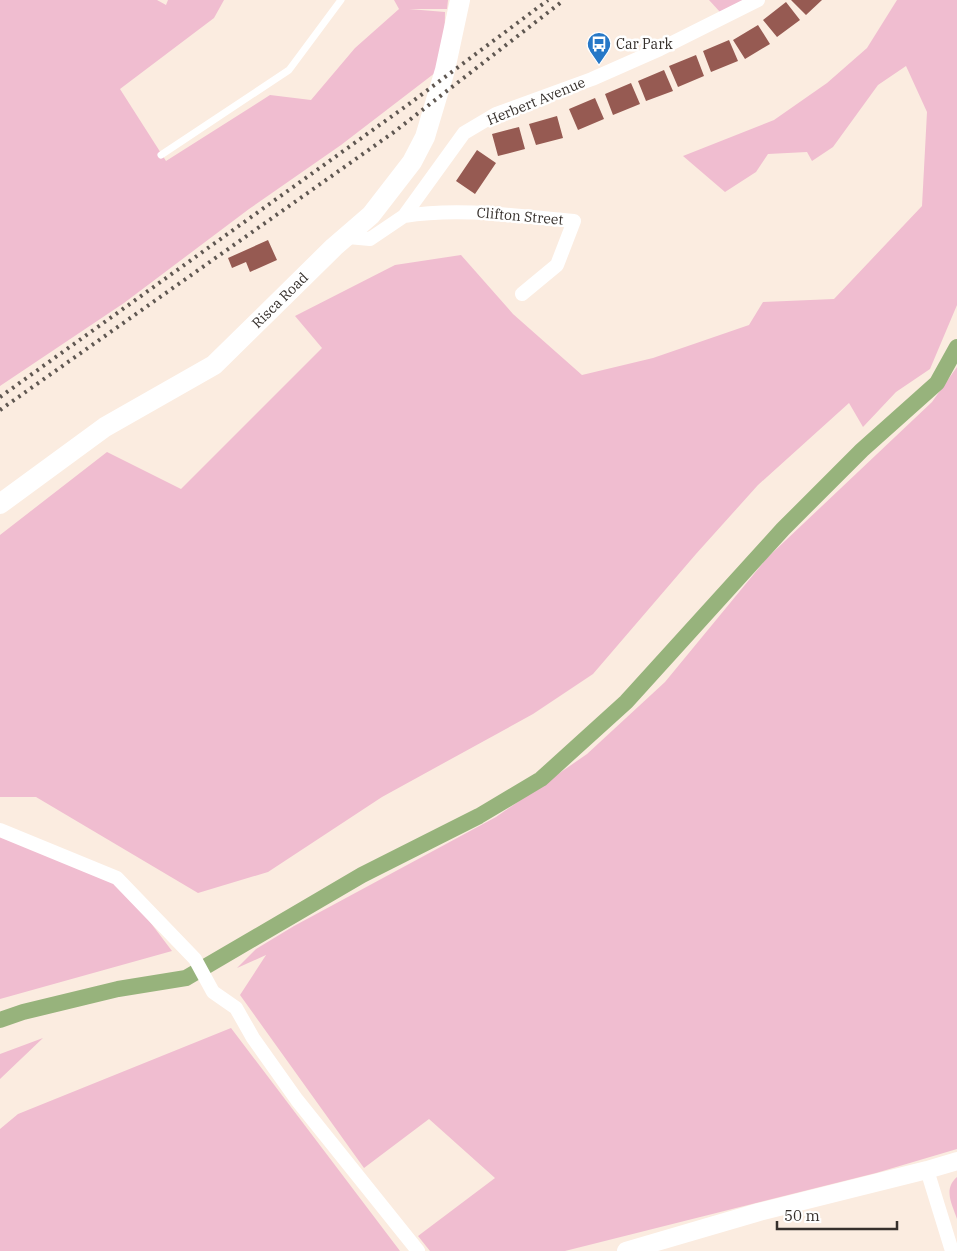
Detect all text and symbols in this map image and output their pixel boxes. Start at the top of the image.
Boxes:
bus stop icon: Car Park [586,31,612,65]
place label: Car Park [616,35,673,53]
street label: Herbert Avenue [484,73,588,129]
street label: Clifton Street [476,203,564,229]
street label: Risca Road [248,268,312,332]
scale bar [777,1198,897,1230]
text: 50 m [784,1206,820,1225]

